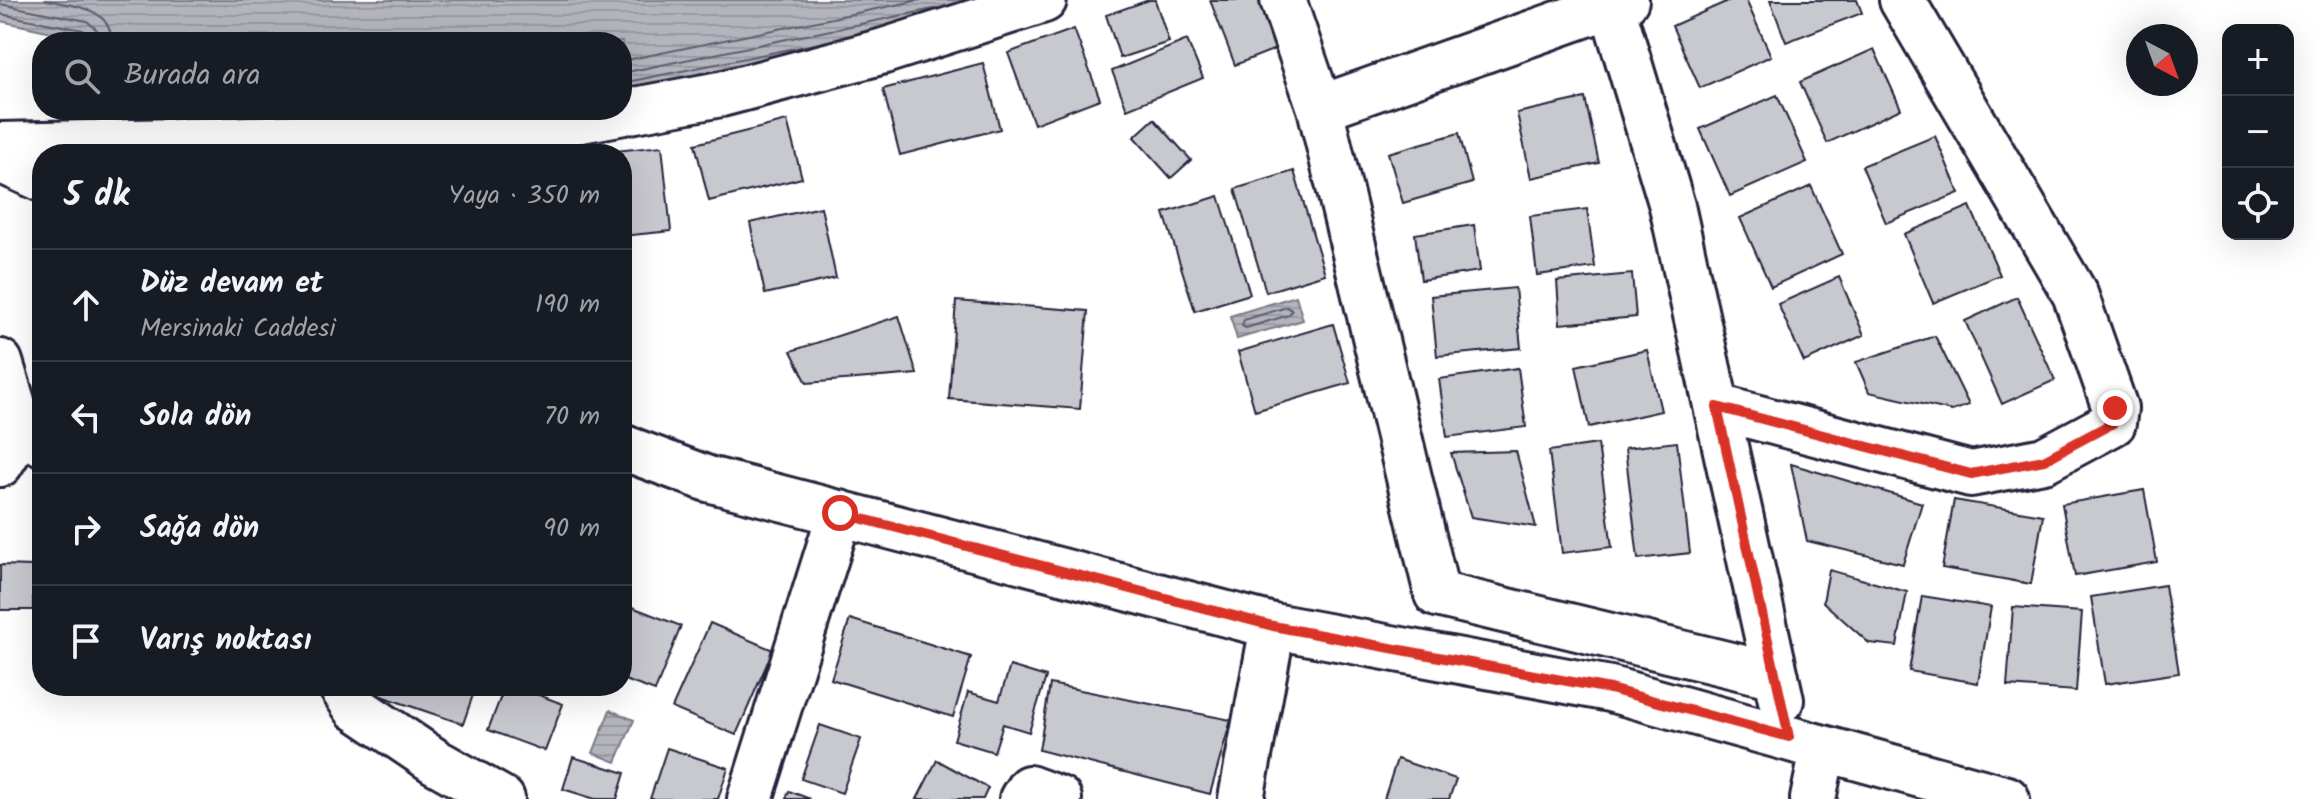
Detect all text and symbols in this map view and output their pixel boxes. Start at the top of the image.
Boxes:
north arrow [2126,24,2198,96]
map controls [2222,24,2294,240]
button: + [2222,24,2294,96]
search box [32,32,632,120]
text: Burada ara [124,52,261,100]
icon: search [60,54,104,98]
button: − [2222,96,2294,168]
button: locate [2222,168,2294,240]
text: 5 dk [64,169,129,223]
text: Yaya · 350 m [449,175,600,217]
text: Düz devam et [140,260,323,308]
icon: ahead [64,283,108,327]
text: 190 m [535,284,600,326]
text: Mersinaki Caddesi [140,308,336,350]
route end [2097,390,2133,426]
text: Sola dön [140,393,251,441]
icon: left [64,395,108,439]
text: 70 m [544,396,600,438]
route start [822,495,858,531]
text: Sağa dön [140,505,259,553]
icon: right [64,507,108,551]
text: 90 m [543,508,600,550]
text: Varış noktası [140,617,311,665]
icon: arrive [64,619,108,663]

